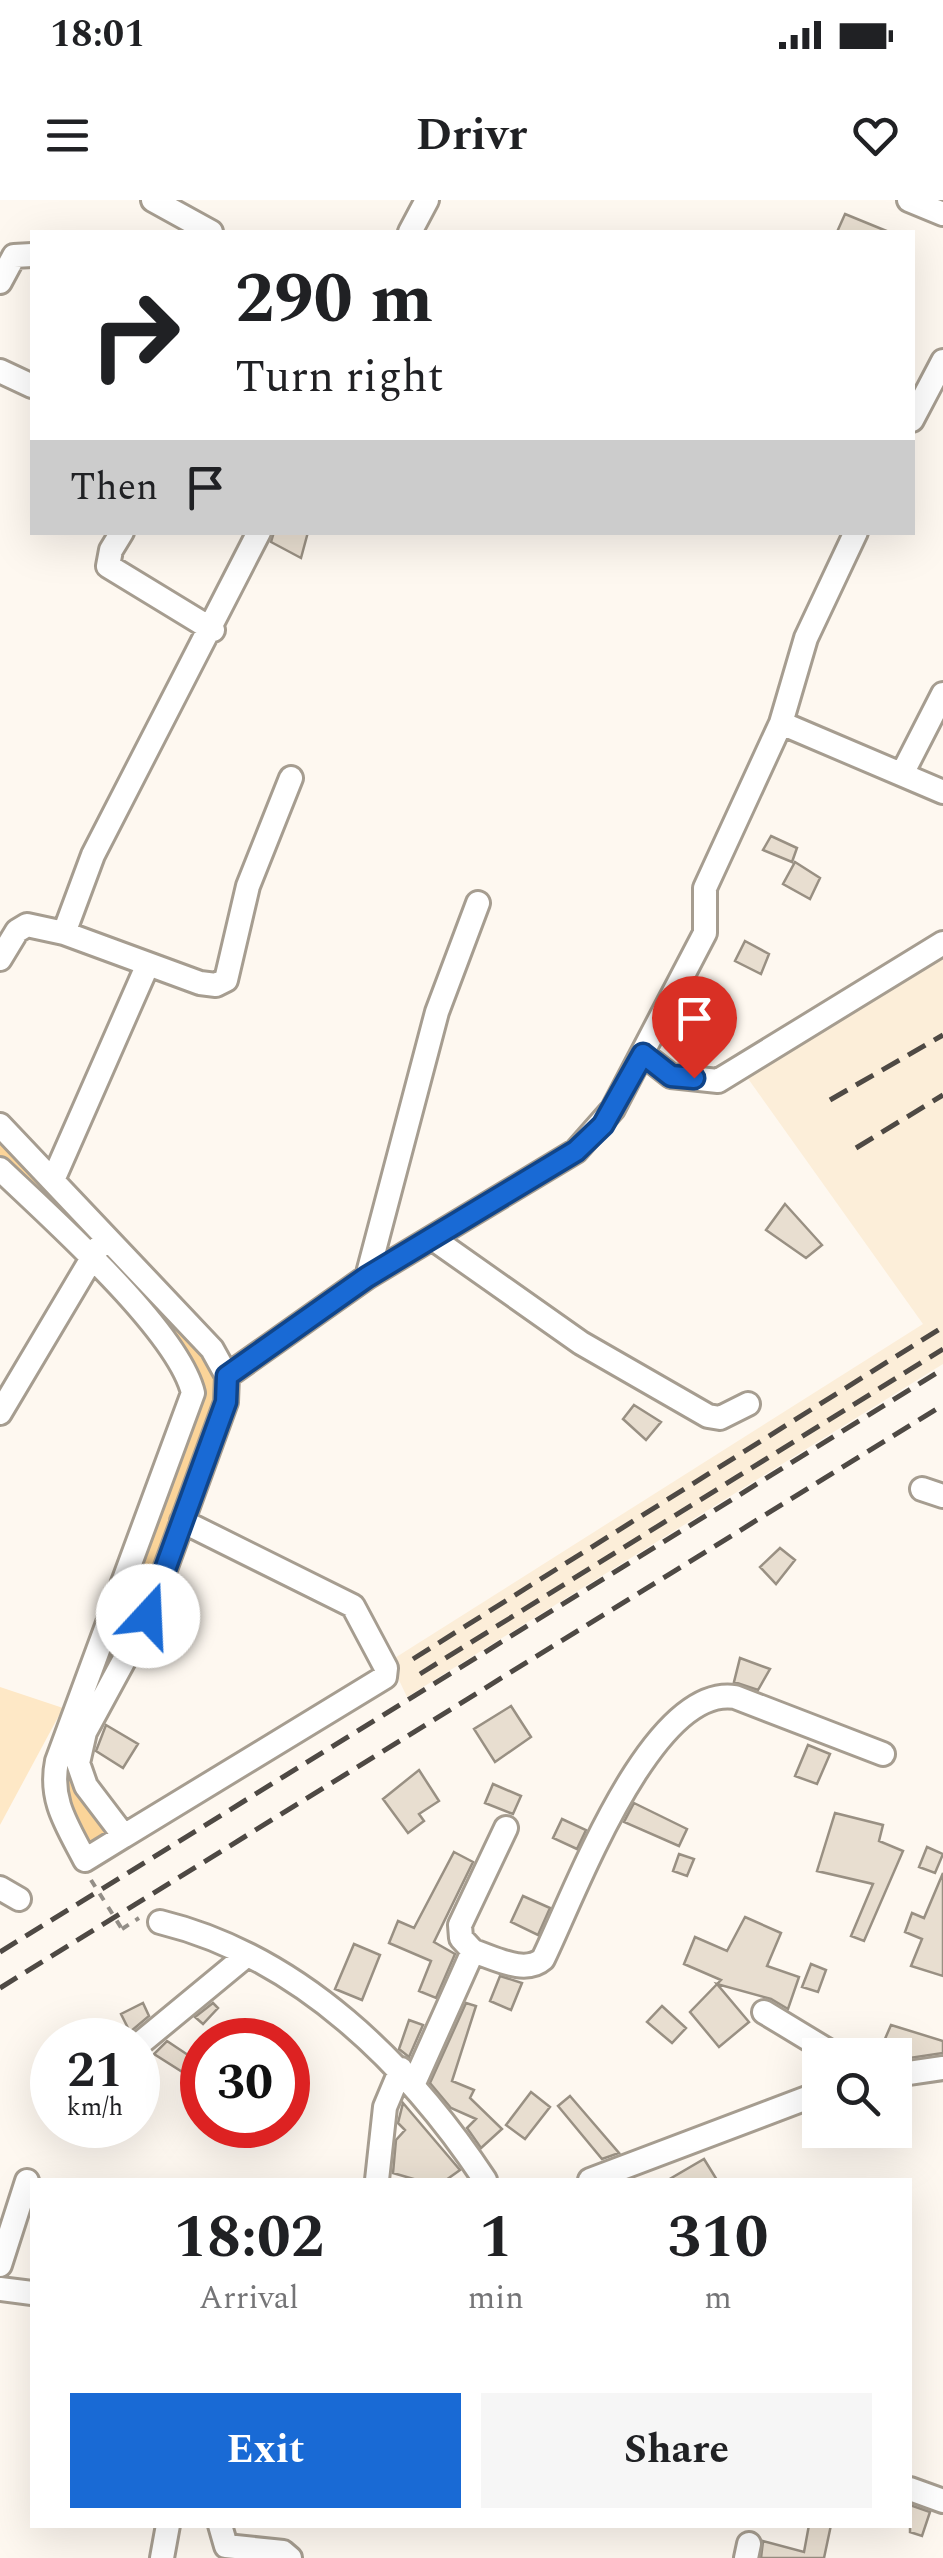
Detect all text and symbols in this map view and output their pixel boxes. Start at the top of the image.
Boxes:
text: 18:01 [50,6,145,64]
text: Drivr [416,101,527,170]
icon: menu [40,108,95,163]
icon: heart [848,108,903,163]
text: 290 m [235,247,433,353]
icon: right [70,270,200,400]
text: Turn right [235,343,444,412]
text: Then [70,459,158,517]
icon: arrive [178,460,233,515]
pin [652,976,737,1079]
icon: arrive [667,991,722,1046]
position arrow [96,1564,200,1668]
speed limit sign: 30 [180,2018,310,2148]
text: 21 [67,2033,123,2109]
map controls [802,2038,912,2148]
button: search [802,2038,912,2148]
text: km/h [67,2089,123,2127]
text: 18:02 [174,2192,324,2284]
text: 1 [479,2192,513,2284]
text: 310 [667,2192,768,2284]
text: Arrival [199,2274,299,2323]
text: min [468,2274,524,2323]
text: m [704,2274,732,2323]
button: Exit [70,2393,461,2508]
button: Share [481,2393,872,2508]

